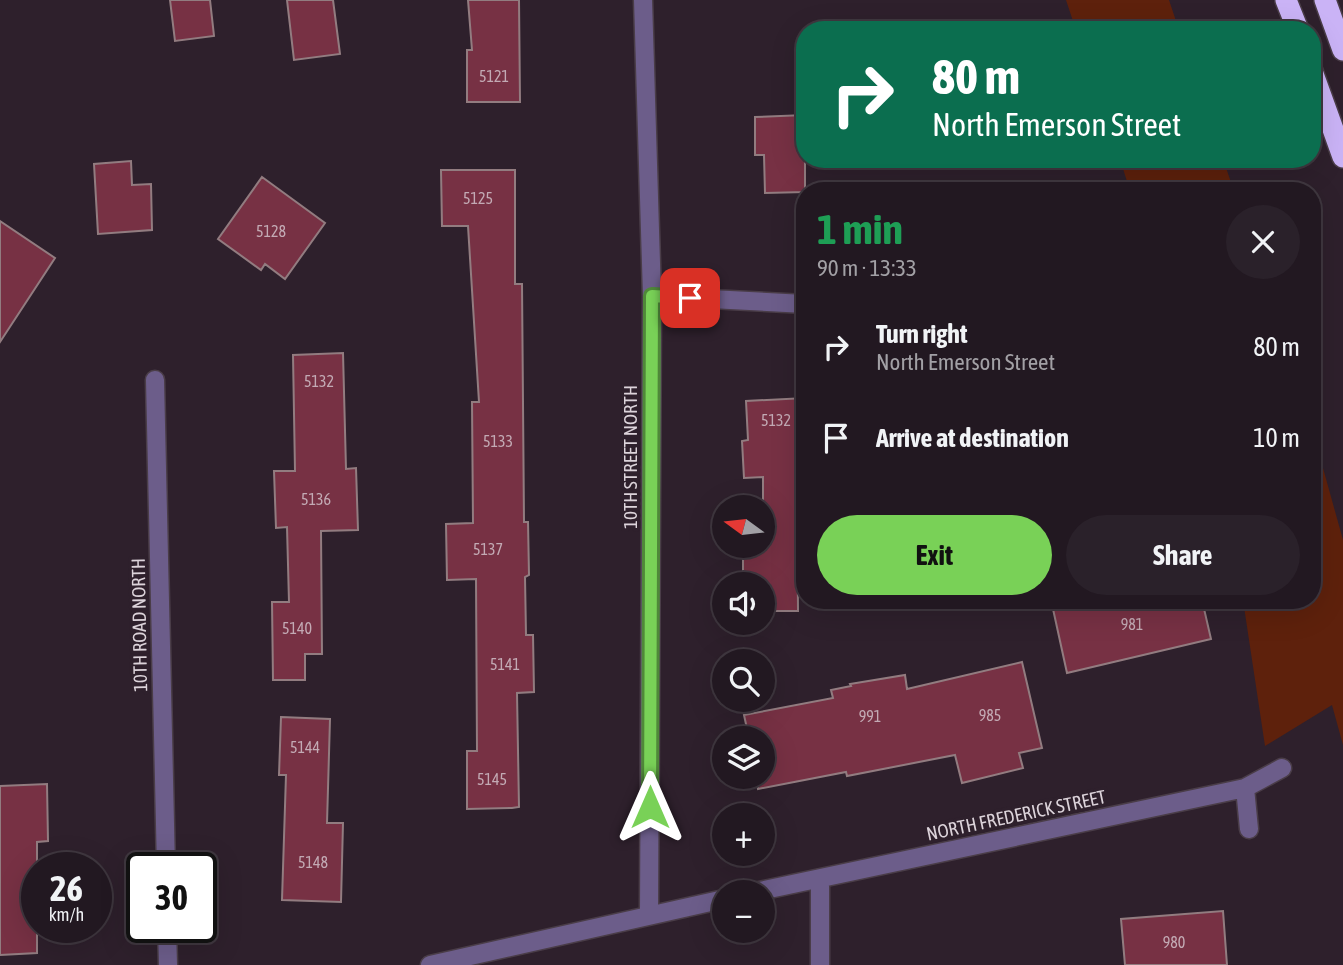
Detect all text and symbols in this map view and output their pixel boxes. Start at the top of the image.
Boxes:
text: 80 m [932,48,1020,104]
icon: right [817,49,908,140]
house number: 5121 [479,67,509,85]
text: North Emerson Street [932,106,1181,143]
house number: 5125 [463,189,493,207]
text: 1 min [817,205,903,253]
button: close [1226,205,1300,279]
house number: 5128 [256,222,286,240]
text: 90 m · 13:33 [817,255,917,281]
pin [660,268,720,328]
icon: arrive [671,279,709,317]
text: Turn right [876,319,967,349]
icon: right [817,328,855,366]
text: 80 m [1253,332,1300,362]
text: North Emerson Street [876,349,1055,375]
house number: 5132 [304,372,334,390]
street label: 10TH STREET NORTH [619,385,641,529]
house number: 5132 [761,411,791,429]
icon: arrive [817,419,855,457]
text: Arrive at destination [876,423,1069,453]
text: 10 m [1253,423,1300,453]
house number: 5133 [483,432,513,450]
house number: 5136 [301,490,331,508]
north arrow [712,495,775,558]
map controls [712,495,775,943]
button: Exit [817,515,1052,595]
button: Share [1066,515,1300,595]
house number: 5137 [473,540,503,558]
street label: 10TH ROAD NORTH [127,558,151,692]
button: sound [712,572,775,635]
house number: 981 [1121,615,1143,633]
house number: 5140 [282,619,312,637]
button: search [712,649,775,712]
house number: 5141 [490,655,520,673]
house number: 985 [979,706,1001,724]
house number: 991 [859,707,881,725]
button: layers [712,726,775,789]
house number: 5144 [290,738,320,756]
house number: 5145 [477,770,507,788]
position arrow [613,770,687,844]
street label: NORTH FREDERICK STREET [924,785,1108,845]
button: + [712,803,775,866]
speed limit sign: 30 [126,852,217,943]
house number: 5148 [298,853,328,871]
text: 26 [50,868,83,908]
button: − [712,880,775,943]
text: km/h [49,904,84,925]
house number: 980 [1163,933,1185,951]

